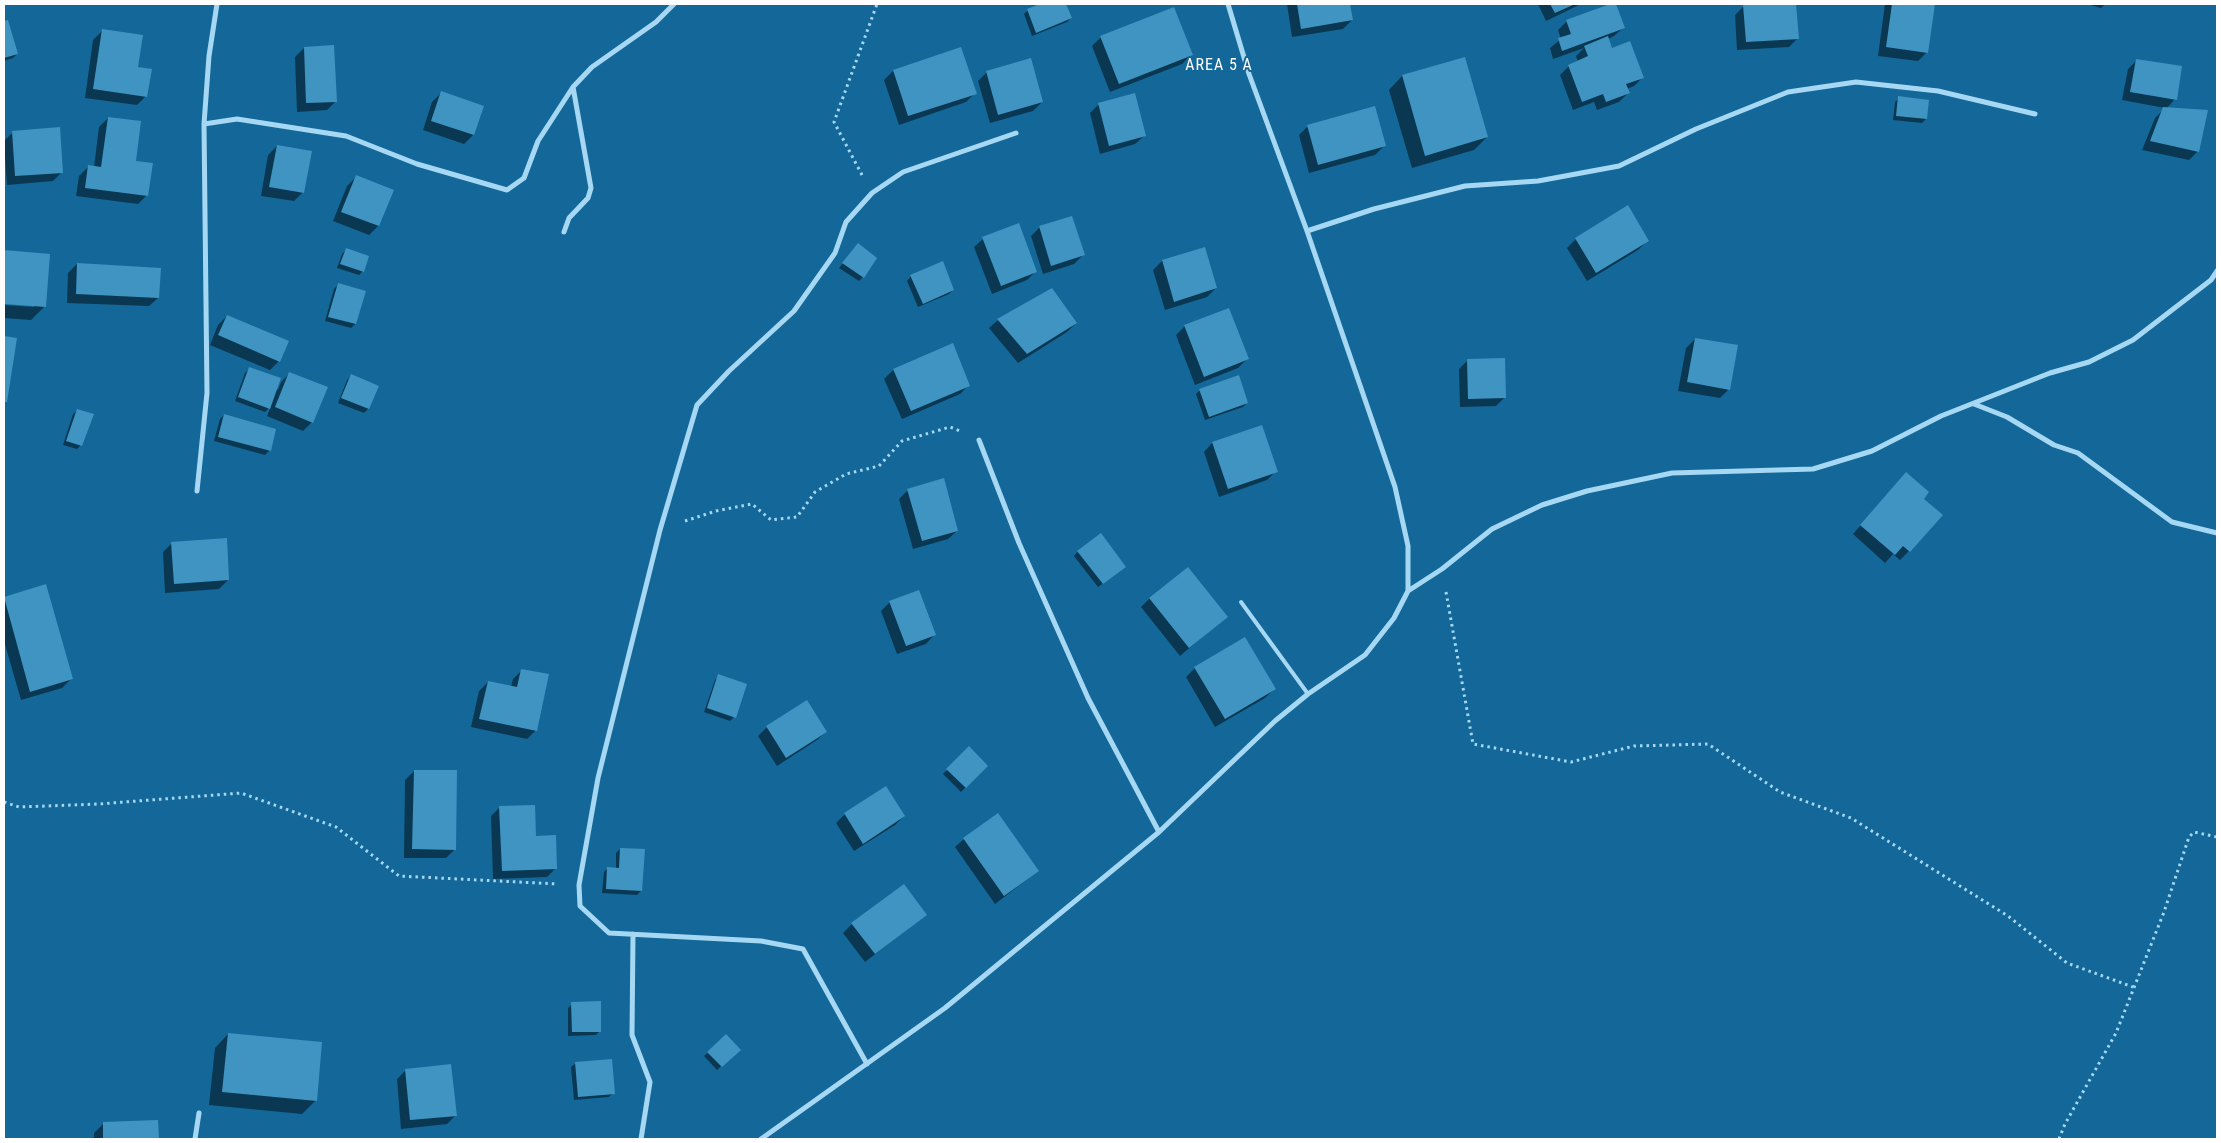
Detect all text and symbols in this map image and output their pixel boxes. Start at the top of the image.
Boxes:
district label: AREA 5 A [1184,56,1254,76]

